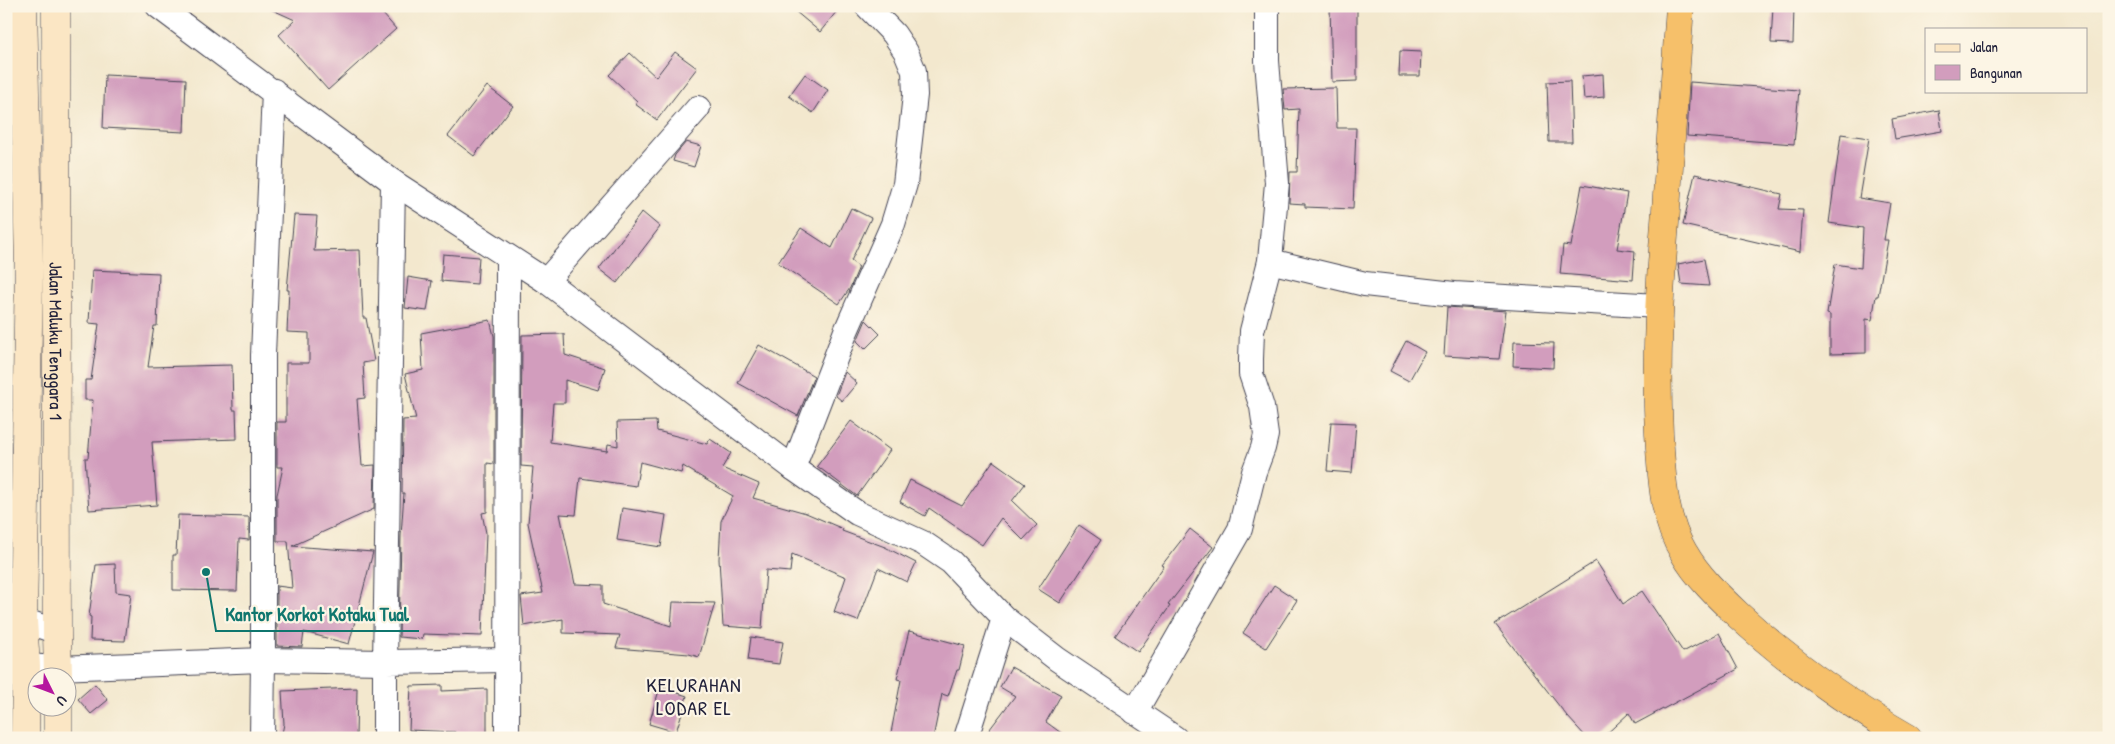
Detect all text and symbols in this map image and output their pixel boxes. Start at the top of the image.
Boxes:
legend [1925,28,2088,92]
text: Jalan [1970,36,1998,57]
text: Bangunan [1970,62,2023,83]
street label: Jalan Maluku Tenggara 1 [44,262,69,420]
callout: Kantor Korkot Kotaku Tual [216,597,419,631]
text: Kantor Korkot Kotaku Tual [225,601,410,627]
north arrow [28,666,78,716]
district label: KELURAHAN LODAR EL [646,671,742,721]
text: U [52,692,72,710]

